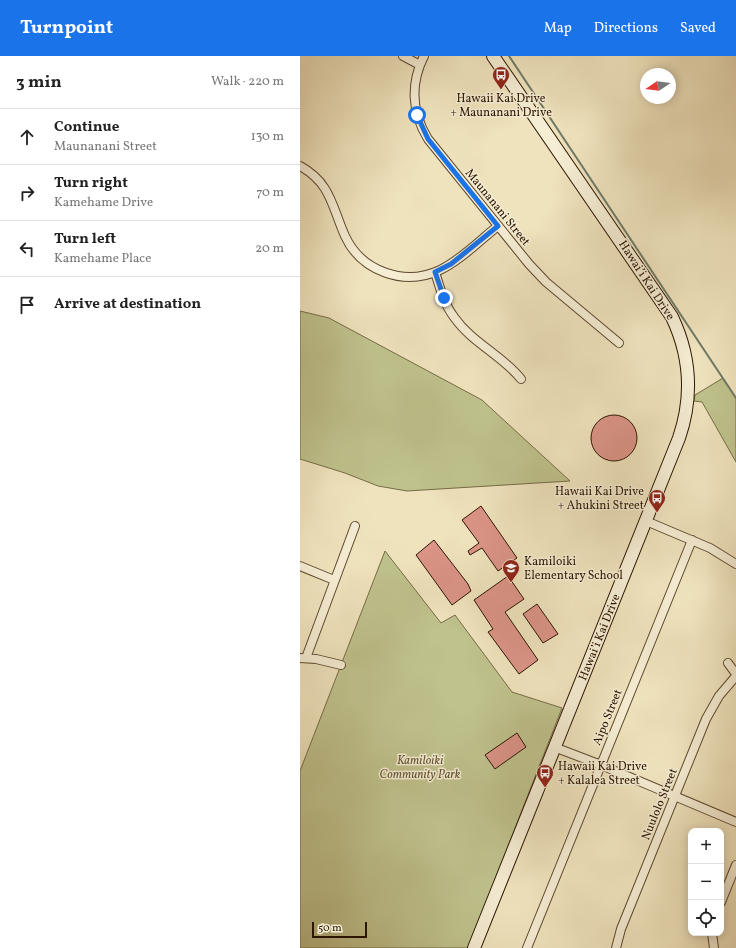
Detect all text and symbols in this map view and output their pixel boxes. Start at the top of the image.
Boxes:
text: Turnpoint [20,15,113,41]
text: Map [544,19,572,38]
text: Directions [594,19,658,38]
text: Saved [680,19,716,38]
bus stop icon: Hawaii Kai Drive + Maunanani Drive [491,65,511,90]
north arrow [640,68,676,104]
text: 3 min [16,71,62,94]
text: Walk · 220 m [211,73,284,91]
place label: Hawaii Kai Drive + Maunanani Drive [450,91,552,121]
route start [408,106,426,124]
text: Continue [54,117,119,138]
icon: ahead [16,126,38,148]
text: 130 m [251,128,284,146]
text: Maunanani Street [54,138,157,156]
street label: Maunanani Street [461,166,533,250]
text: Turn right [54,173,128,194]
icon: right [16,182,38,204]
text: 70 m [256,184,284,202]
text: Kamehame Drive [54,194,153,212]
text: Turn left [54,229,116,250]
icon: left [16,238,38,260]
street label: Hawai’i Kai Drive [614,238,678,324]
text: 20 m [255,240,284,258]
text: Kamehame Place [54,250,151,268]
route end [435,289,453,307]
icon: arrive [16,294,38,316]
text: Arrive at destination [54,294,201,315]
place label: Hawaii Kai Drive + Ahukini Street [555,484,644,514]
bus stop icon: Hawaii Kai Drive + Ahukini Street [647,488,667,513]
place label: Kamiloiki Elementary School [524,554,623,584]
school or university icon: Kamiloiki Elementary School [501,558,521,583]
street label: Hawai’i Kai Drive [575,591,625,683]
street label: Aipo Street [589,687,626,748]
park label: Kamiloiki Community Park [380,753,461,783]
place label: Hawaii Kai Drive + Kalalea Street [558,759,647,789]
bus stop icon: Hawaii Kai Drive + Kalalea Street [535,763,555,788]
street label: Nuulolo Street [638,766,682,843]
map controls [688,828,724,936]
button: + [688,828,724,864]
button: − [688,864,724,900]
button: locate [688,900,724,936]
scale bar [312,920,367,939]
text: 50 m [318,921,342,936]

